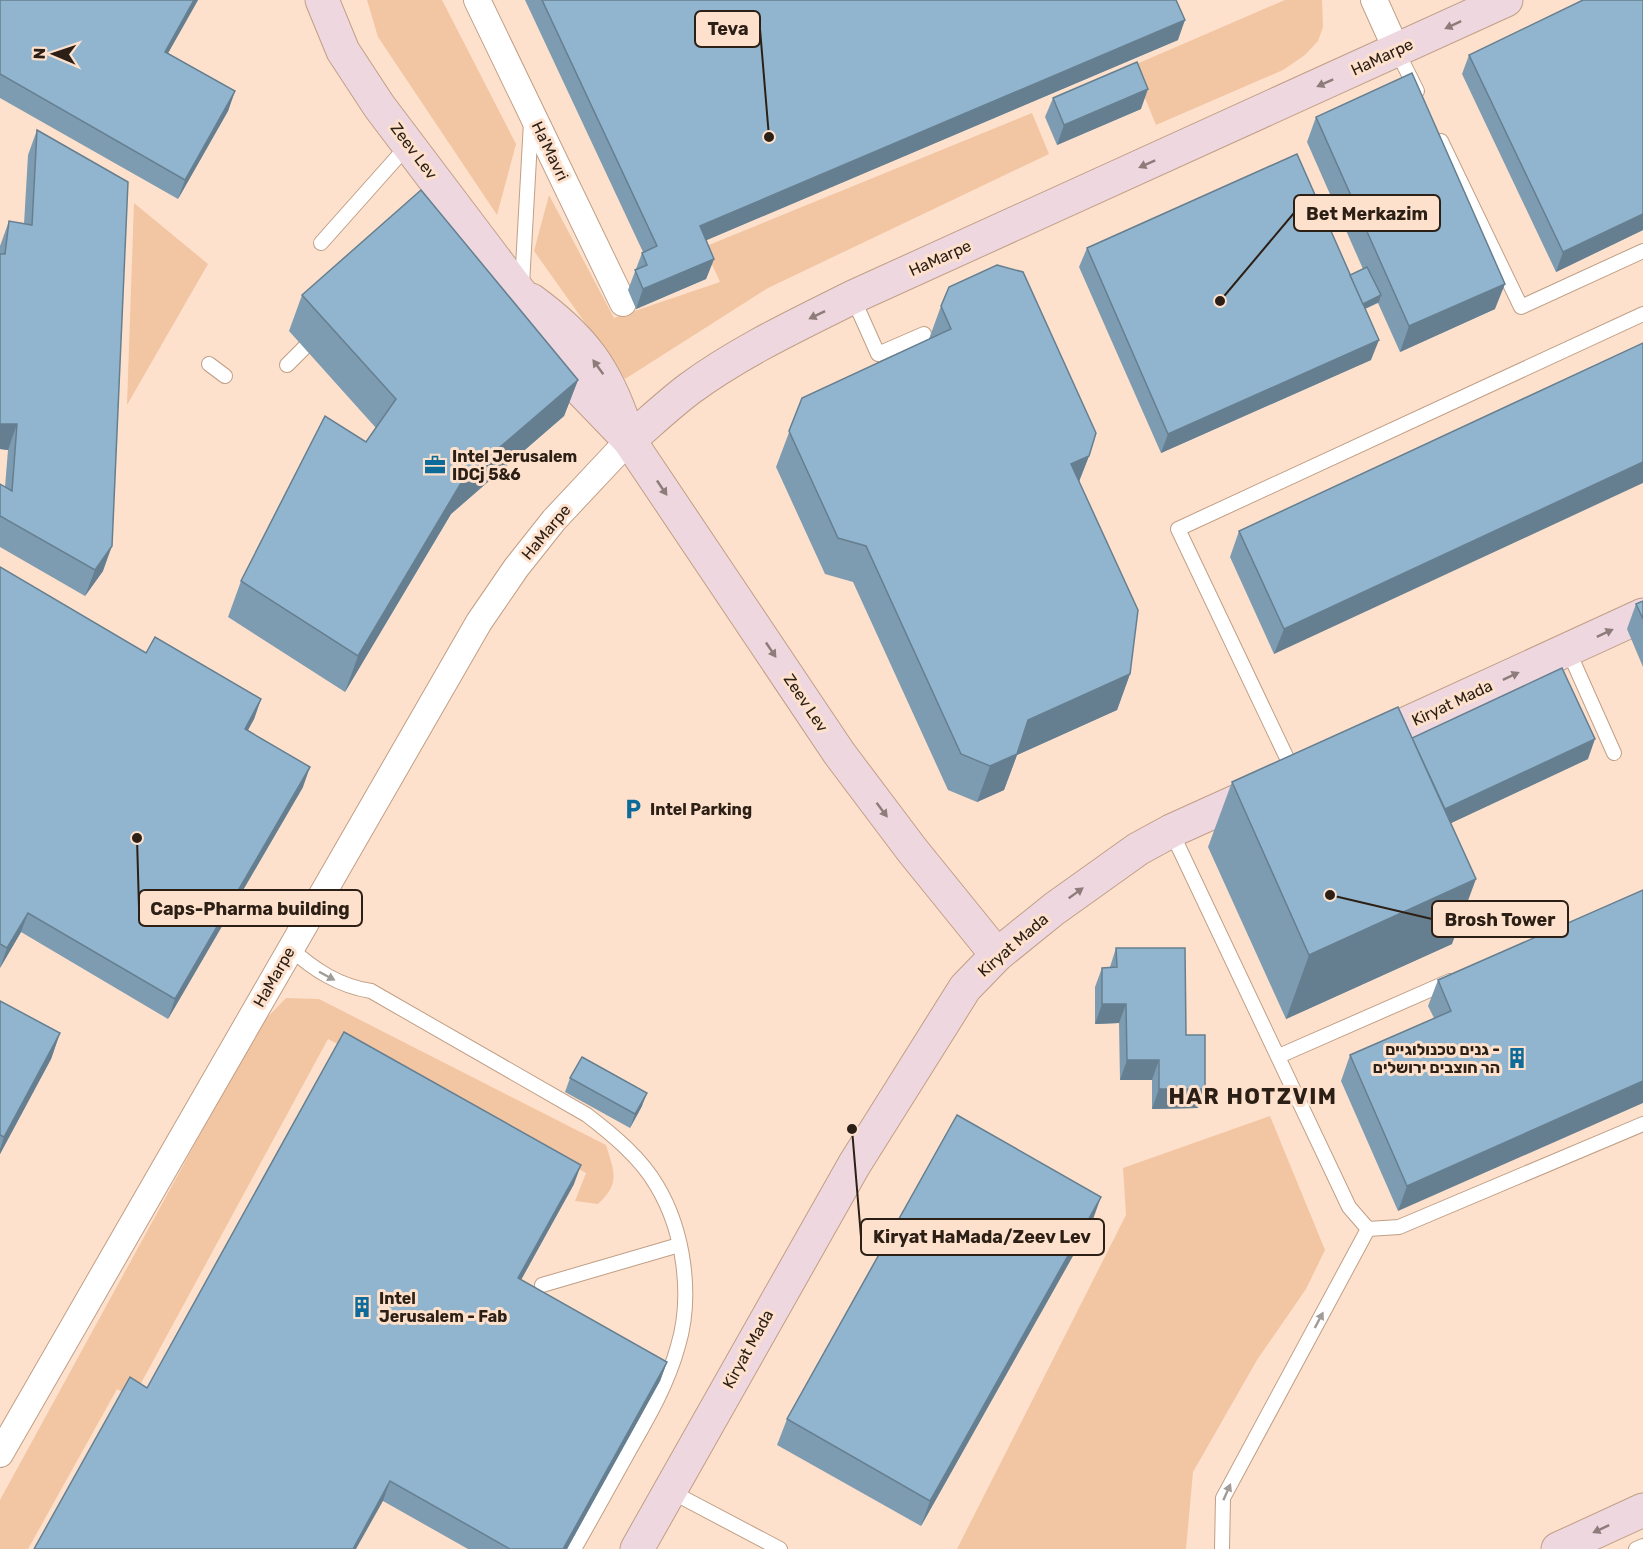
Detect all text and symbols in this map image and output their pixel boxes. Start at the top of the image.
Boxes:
callout: Teva [695,11,760,47]
text: Teva [708,18,749,40]
one-way arrow [1445,20,1462,29]
north arrow [24,24,84,84]
street label: HaMarpe [1348,34,1416,80]
text: N [30,47,49,60]
one-way arrow [1316,79,1333,88]
street label: Ha'Mavri [528,118,572,184]
street label: Zeev Lev [387,119,441,183]
one-way arrow [1138,159,1156,169]
callout: Bet Merkazim [1294,195,1440,231]
text: Bet Merkazim [1306,203,1428,225]
street label: HaMarpe [906,236,974,280]
one-way arrow [809,310,826,320]
one-way arrow [592,360,604,376]
place label: Intel Jerusalem IDCj 5&6 [452,447,577,484]
office icon: Intel Jerusalem IDCj 5&6 [423,453,447,477]
one-way arrow [656,480,667,496]
street label: HaMarpe [517,500,575,564]
one-way arrow [1597,628,1614,637]
one-way arrow [765,642,776,659]
street label: Zeev Lev [780,670,832,736]
one-way arrow [1503,671,1520,680]
street label: Kiryat Mada [1409,676,1495,730]
parking icon: Intel Parking [621,797,645,821]
place label: Intel Parking [650,800,752,819]
one-way arrow [876,802,888,818]
one-way arrow [1068,887,1084,899]
callout: Caps-Pharma building [139,890,362,926]
text: Caps-Pharma building [150,898,350,920]
callout: Brosh Tower [1432,901,1568,937]
street label: Kiryat Mada [974,909,1052,981]
text: Brosh Tower [1445,909,1555,931]
street label: HaMarpe [249,943,299,1010]
one-way arrow [319,971,336,981]
place label: גנים טכנולוגיים - הר חוצבים ירושלים [1373,1040,1500,1077]
building icon: גנים טכנולוגיים - הר חוצבים ירושלים [1505,1046,1529,1070]
district label: HAR HOTZVIM [1168,1083,1338,1110]
callout: Kiryat HaMada/Zeev Lev [861,1219,1104,1255]
text: Kiryat HaMada/Zeev Lev [873,1226,1091,1248]
place label: Intel Jerusalem - Fab [379,1289,507,1326]
building icon: Intel Jerusalem - Fab [350,1295,374,1319]
street label: Kiryat Mada [719,1306,777,1392]
one-way arrow [1314,1311,1324,1328]
one-way arrow [1222,1482,1232,1500]
one-way arrow [1592,1525,1609,1534]

